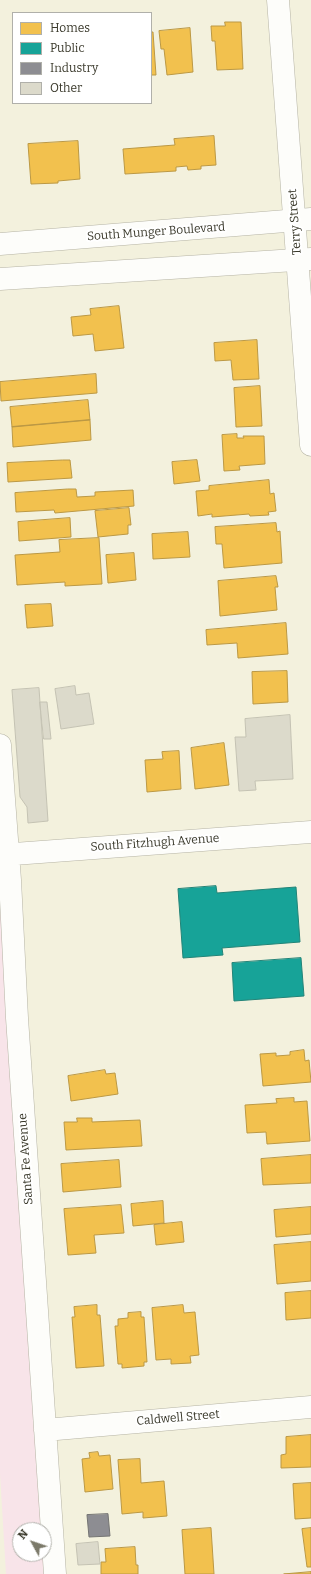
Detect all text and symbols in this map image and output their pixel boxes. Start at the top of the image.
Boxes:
legend [12,12,152,104]
text: Homes [50,21,90,35]
text: Public [50,41,85,55]
text: Industry [50,61,98,75]
text: Other [50,81,82,95]
street label: Terry Street [286,188,304,256]
street label: South Munger Boulevard [86,220,226,244]
street label: South Fitzhugh Avenue [90,831,220,855]
street label: Santa Fe Avenue [16,1113,36,1205]
street label: Caldwell Street [136,1407,220,1429]
north arrow [12,1522,52,1562]
text: N [15,1527,31,1542]

